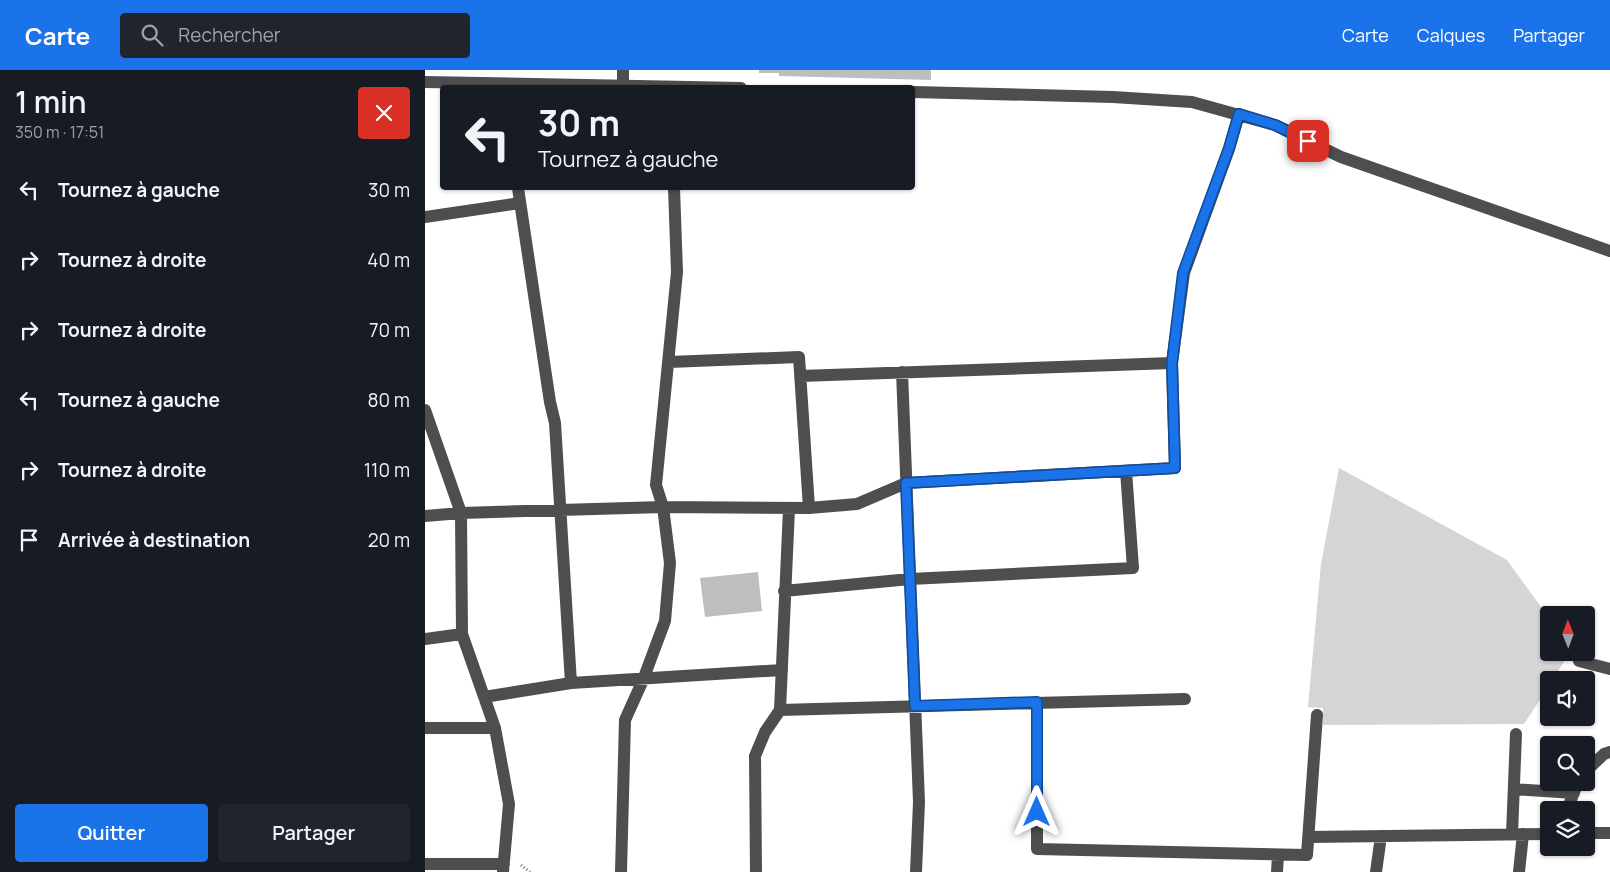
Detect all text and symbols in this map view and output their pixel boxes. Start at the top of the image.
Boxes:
search box [120,13,470,58]
text: Carte [25,19,90,52]
icon: search [138,21,166,49]
text: Rechercher [178,22,281,48]
text: Carte [1342,23,1389,47]
text: Calques [1417,23,1485,47]
text: Partager [1513,23,1585,47]
text: 1 min [15,81,87,122]
button: close [358,87,410,139]
text: 30 m [538,99,620,147]
icon: left [455,105,520,170]
pin [1287,120,1329,162]
text: 350 m · 17:51 [15,121,104,143]
icon: arrive [1294,127,1322,155]
text: Tournez à gauche [538,144,718,174]
icon: left [15,176,43,204]
text: Tournez à gauche [58,177,220,203]
text: 30 m [368,177,410,203]
icon: right [15,246,43,274]
text: Tournez à droite [58,247,206,273]
text: 40 m [367,247,410,273]
icon: right [15,316,43,344]
text: Tournez à droite [58,317,206,343]
text: 70 m [369,317,410,343]
icon: left [15,386,43,414]
text: Tournez à gauche [58,387,220,413]
text: 80 m [367,387,410,413]
icon: right [15,456,43,484]
text: Tournez à droite [58,457,206,483]
text: 110 m [364,457,410,483]
icon: arrive [15,526,43,554]
text: Arrivée à destination [58,527,250,553]
text: 20 m [368,527,410,553]
north arrow [1540,606,1595,661]
map controls [1540,606,1595,856]
button: sound [1540,671,1595,726]
button: search [1540,736,1595,791]
position arrow [1010,785,1062,837]
button: layers [1540,801,1595,856]
button: Quitter [15,804,208,862]
button: Partager [218,804,410,862]

